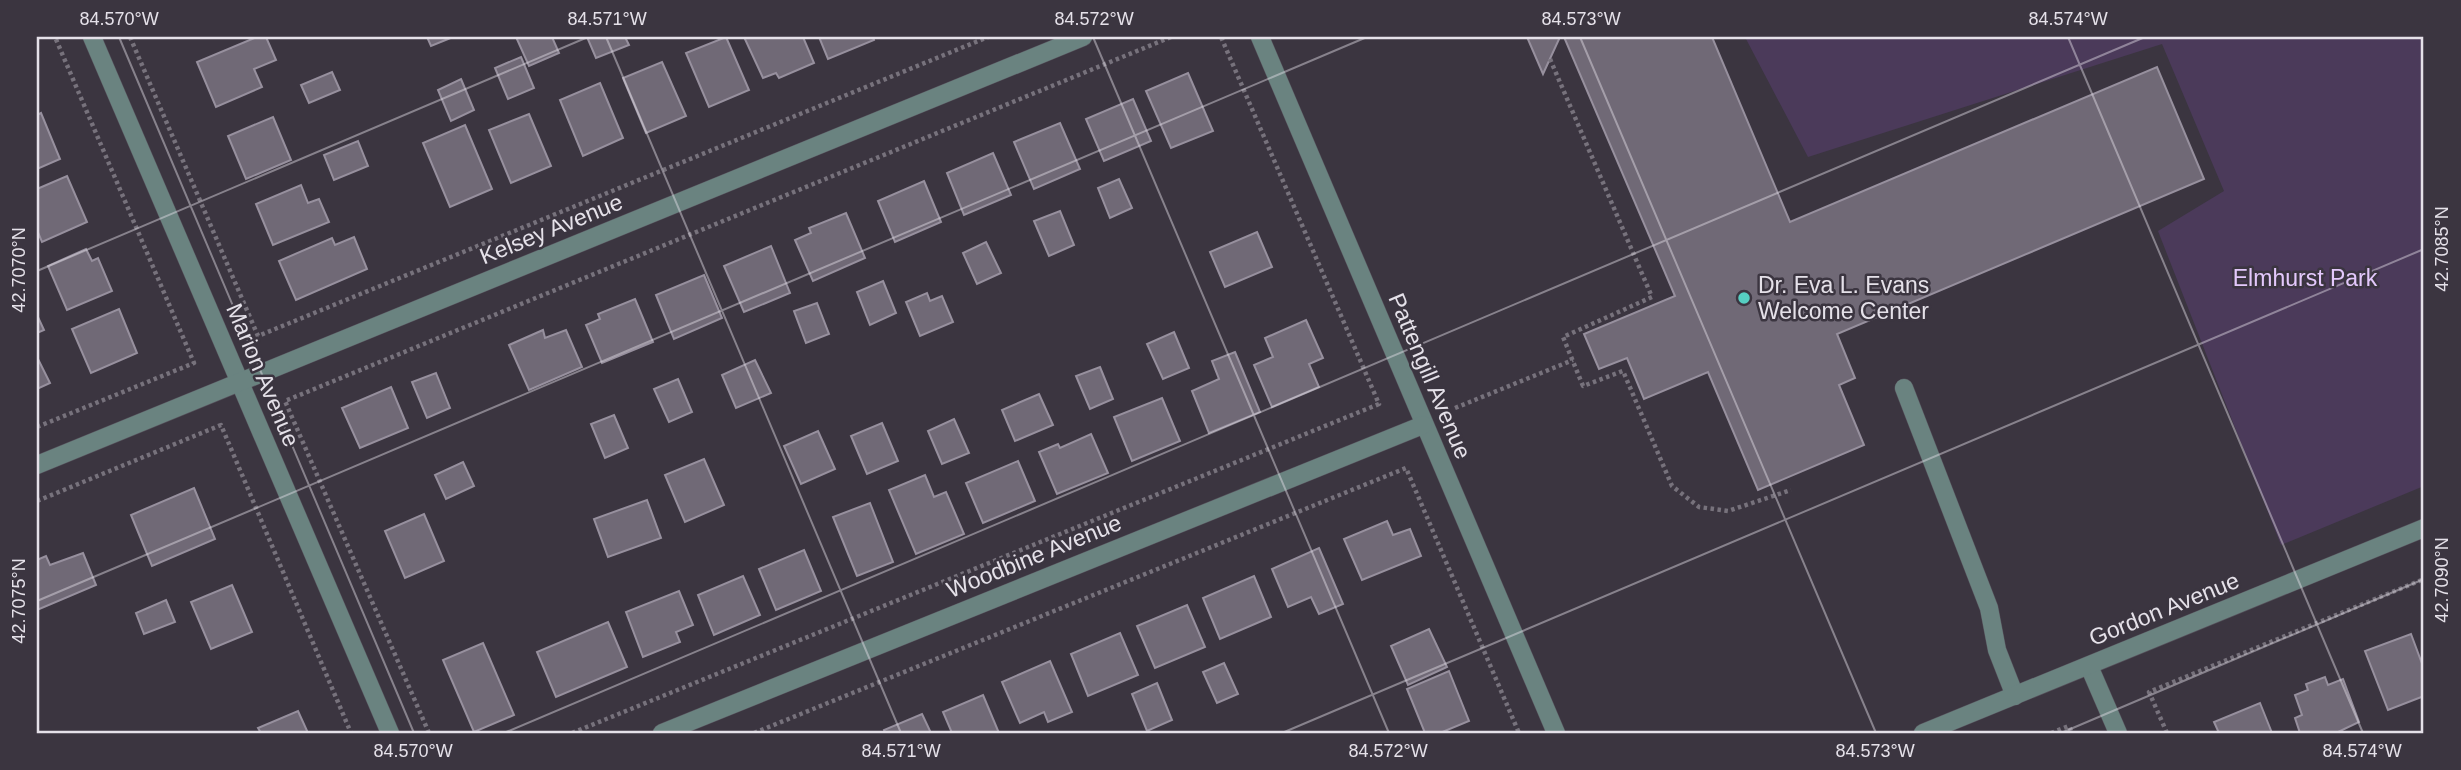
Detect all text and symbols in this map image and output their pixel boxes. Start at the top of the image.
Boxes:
text: 84.570°W [79,9,159,29]
text: 84.571°W [567,9,647,29]
text: 84.572°W [1054,9,1134,29]
text: 84.573°W [1541,9,1621,29]
text: 84.574°W [2028,9,2108,29]
street label: Kelsey Avenue [476,189,626,269]
text: 42.7085°N [2432,206,2452,292]
text: 42.7070°N [9,227,29,313]
park label: Elmhurst Park [2233,265,2378,291]
place label: Dr. Eva L. Evans Welcome Center [1758,272,1929,324]
street label: Pattengill Avenue [1383,289,1477,463]
marker: Dr. Eva L. Evans Welcome Center [1736,290,1752,306]
street label: Marion Avenue [221,299,305,451]
street label: Woodbine Avenue [943,509,1125,603]
text: 42.7090°N [2432,537,2452,623]
text: 42.7075°N [9,558,29,644]
street label: Gordon Avenue [2085,567,2243,651]
text: 84.570°W [373,741,453,761]
text: 84.571°W [861,741,941,761]
text: 84.572°W [1348,741,1428,761]
text: 84.573°W [1835,741,1915,761]
text: 84.574°W [2322,741,2402,761]

